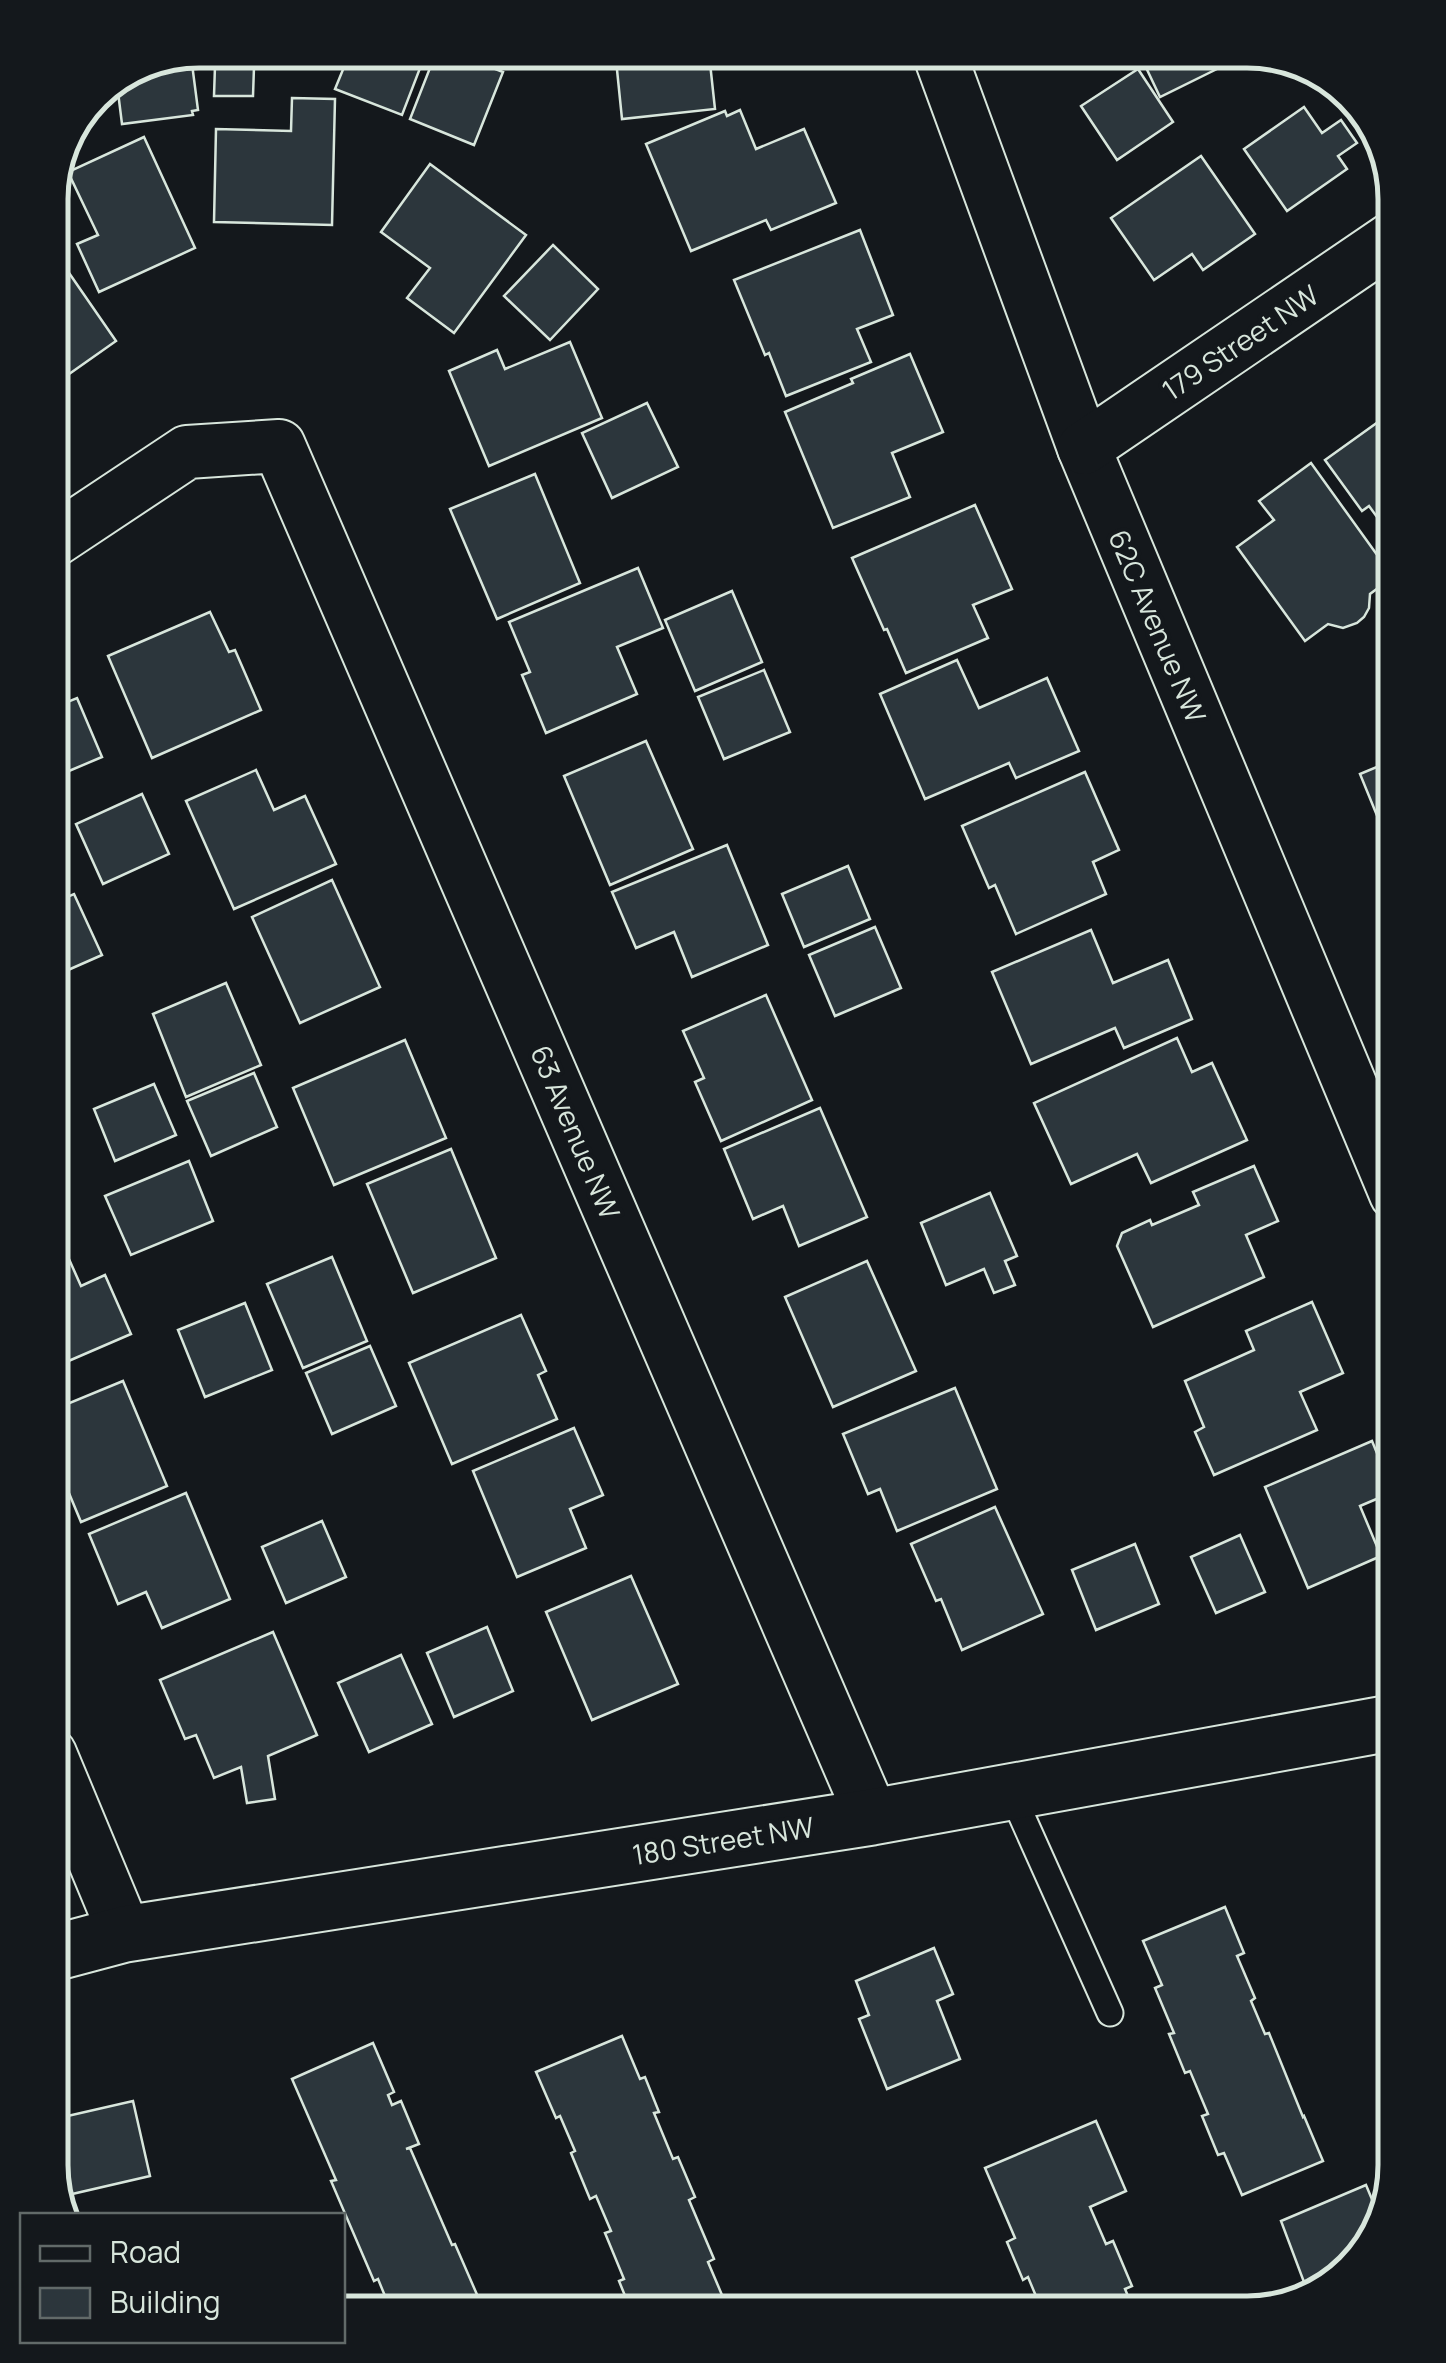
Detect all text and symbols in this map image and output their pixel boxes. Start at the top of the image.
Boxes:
street label: 179 Street NW [1154,276,1326,408]
street label: 62C Avenue NW [1100,524,1216,728]
street label: 63 Avenue NW [522,1039,630,1225]
street label: 180 Street NW [630,1807,816,1873]
legend [20,2213,345,2343]
text: Road [110,2231,181,2272]
text: Building [110,2281,221,2322]

